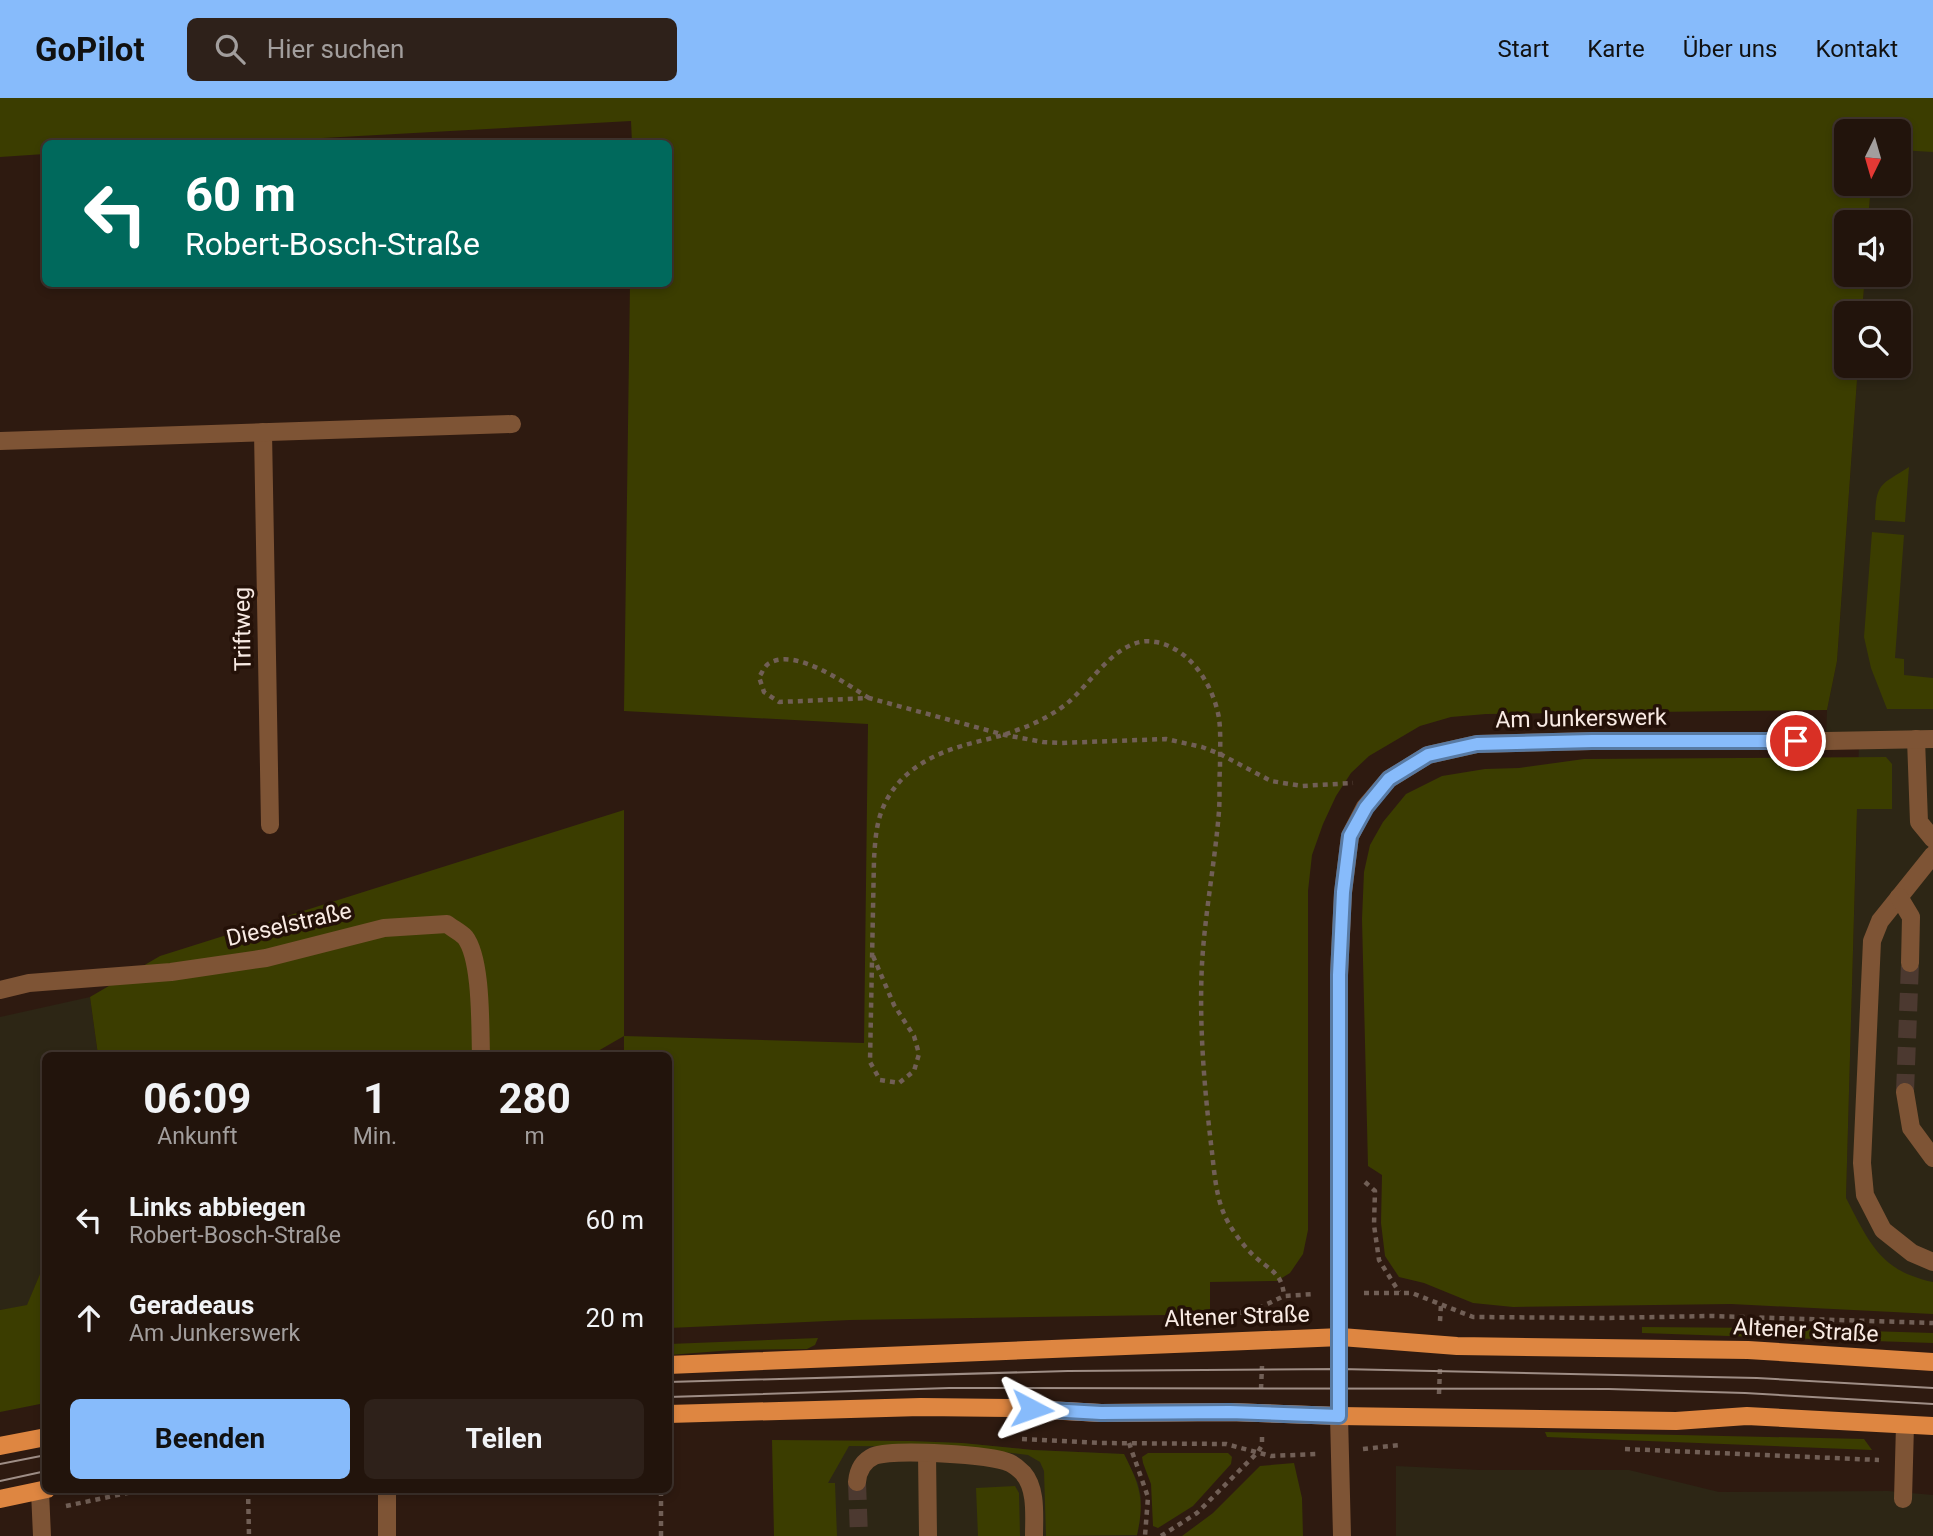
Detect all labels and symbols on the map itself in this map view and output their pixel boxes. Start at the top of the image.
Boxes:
north arrow [1834,119,1911,196]
street label: Triftweg [228,587,257,671]
street label: Am Junkerswerk [1495,704,1667,733]
pin [1766,711,1826,771]
street label: Dieselstraße [224,897,354,952]
street label: Altener Straße [1164,1300,1310,1333]
street label: Altener Straße [1733,1313,1879,1348]
position arrow [995,1372,1069,1446]

